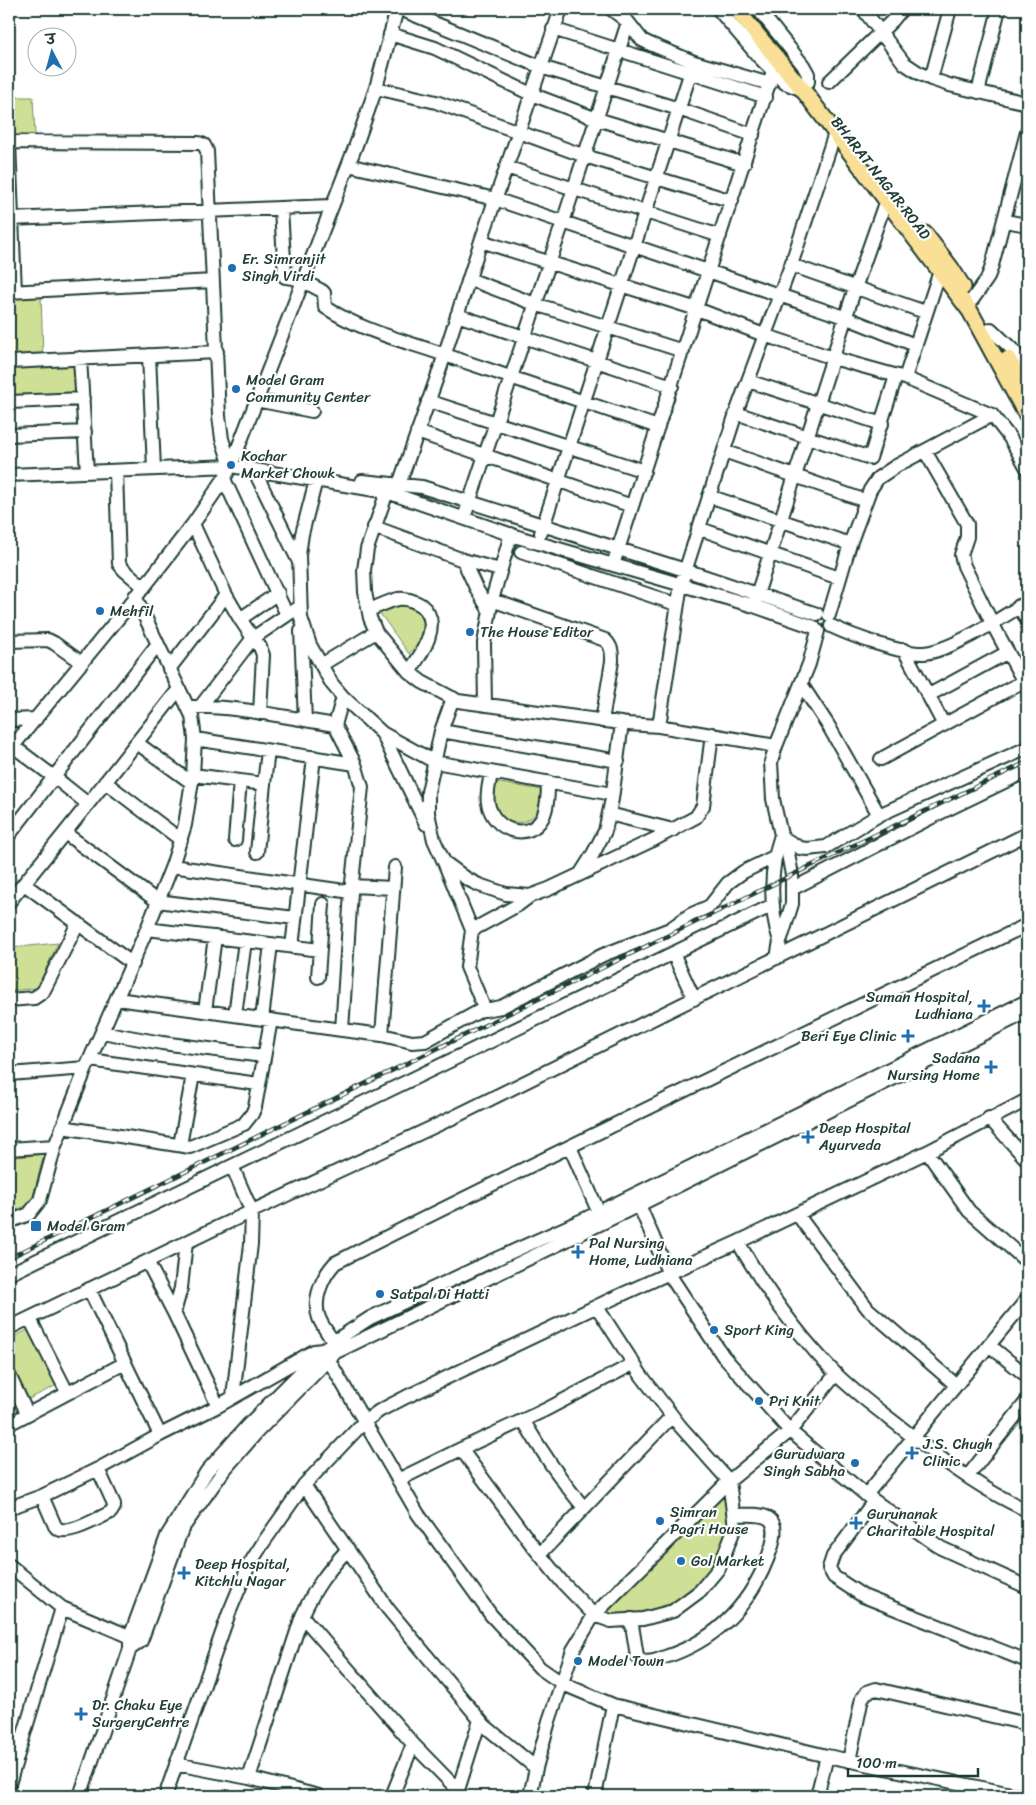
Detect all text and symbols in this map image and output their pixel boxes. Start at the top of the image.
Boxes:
text: उ [43,26,58,53]
north arrow [28,28,78,78]
street label: BHARAT NAGAR ROAD [824,111,938,245]
place label: Er. Simranjit Singh Virdi [242,246,327,289]
marker: Er. Simranjit Singh Virdi [226,262,238,274]
place label: Model Gram Community Center [246,367,371,410]
marker: Model Gram Community Center [230,383,242,395]
place label: Kochar Market Chowk [241,443,336,486]
marker: Kochar Market Chowk [225,459,237,471]
place label: Mehfil [110,598,154,624]
marker: Mehfil [94,605,106,617]
place label: The House Editor [480,619,594,645]
marker: The House Editor [464,626,476,638]
place label: Suman Hospital, Ludhiana [866,984,973,1027]
marker: Suman Hospital, Ludhiana [977,999,991,1013]
place label: Beri Eye Clinic [801,1023,897,1049]
marker: Beri Eye Clinic [901,1029,915,1043]
place label: Sadana Nursing Home [887,1045,980,1088]
marker: Sadana Nursing Home [984,1060,998,1074]
place label: Deep Hospital Ayurveda [818,1115,911,1158]
marker: Deep Hospital Ayurveda [801,1130,815,1144]
place label: Model Gram [47,1213,126,1239]
marker: Model Gram [29,1219,43,1233]
place label: Pal Nursing Home, Ludhiana [589,1230,693,1273]
marker: Pal Nursing Home, Ludhiana [571,1245,585,1259]
place label: Satpal Di Hatti [390,1281,490,1307]
marker: Satpal Di Hatti [374,1288,386,1300]
place label: Sport King [724,1317,794,1343]
marker: Sport King [708,1324,720,1336]
place label: Pri Knit [769,1388,821,1414]
marker: Pri Knit [753,1395,765,1407]
place label: J.S. Chugh Clinic [922,1431,993,1474]
place label: Gurudwara Singh Sabha [763,1441,845,1484]
marker: J.S. Chugh Clinic [905,1446,919,1460]
marker: Gurudwara Singh Sabha [849,1457,861,1469]
place label: Simran Pagri House [670,1499,749,1542]
place label: Gurunanak Charitable Hospital [867,1501,995,1544]
marker: Simran Pagri House [654,1515,666,1527]
marker: Gurunanak Charitable Hospital [849,1516,863,1530]
place label: Gol Market [691,1548,765,1574]
place label: Deep Hospital, Kitchlu Nagar [195,1551,291,1594]
marker: Gol Market [675,1555,687,1567]
marker: Deep Hospital, Kitchlu Nagar [177,1566,191,1580]
place label: Model Town [588,1648,664,1674]
marker: Model Town [572,1655,584,1667]
place label: Dr. Chaku Eye SurgeryCentre [92,1692,190,1735]
marker: Dr. Chaku Eye SurgeryCentre [74,1707,88,1721]
scale bar [848,1745,978,1777]
text: 100 m [856,1750,897,1776]

